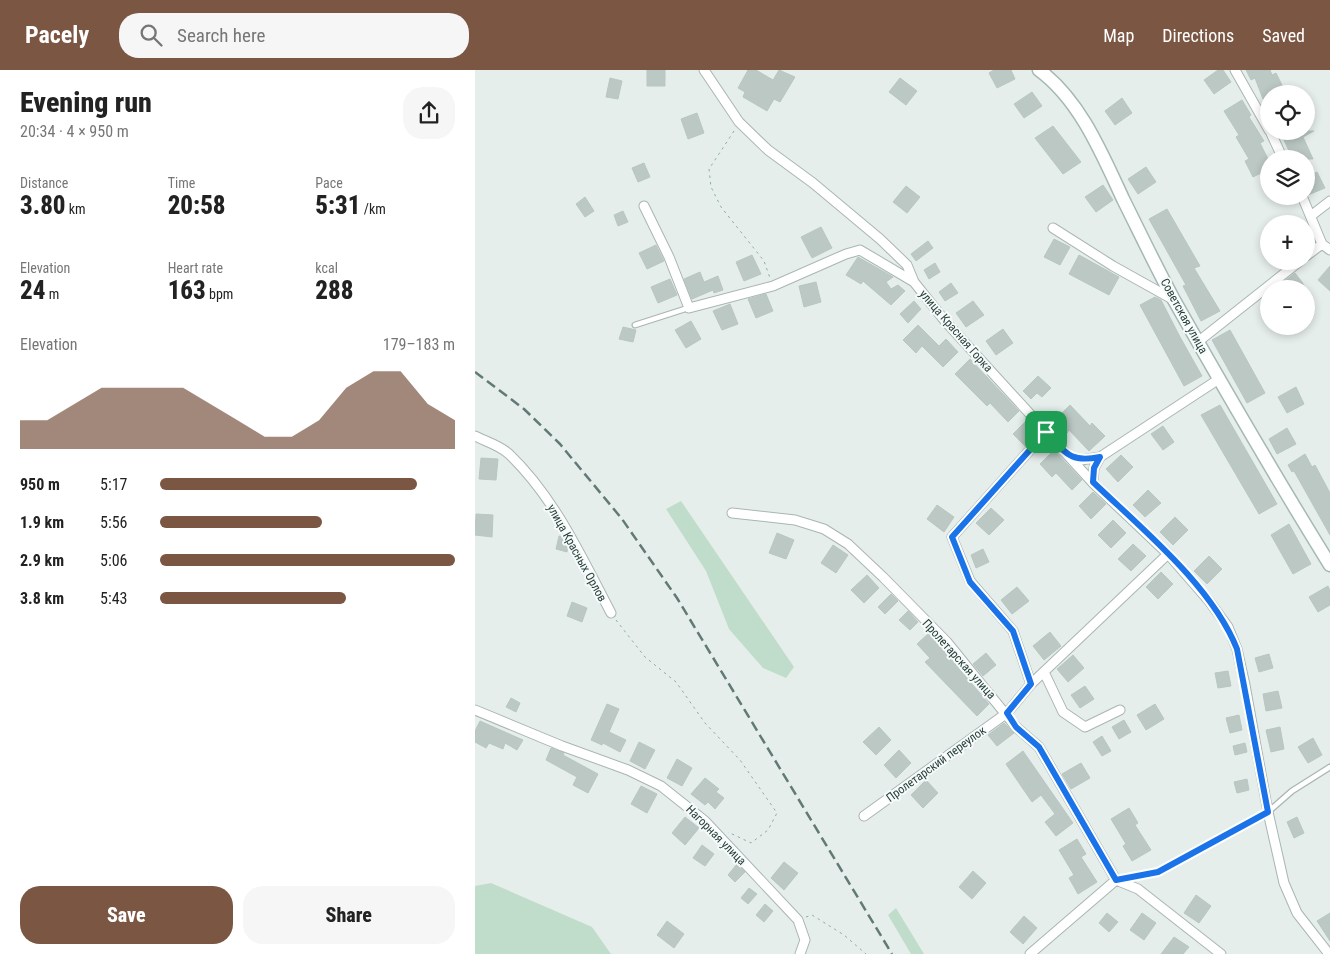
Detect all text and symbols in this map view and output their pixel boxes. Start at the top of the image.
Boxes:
search box [119,13,469,58]
text: Pacely [25,21,89,49]
icon: search [137,21,165,49]
text: Search here [177,24,265,47]
text: Map [1103,25,1134,46]
text: Directions [1162,25,1234,46]
text: Saved [1262,25,1305,46]
map controls [1260,85,1315,335]
button: locate [1260,85,1315,140]
text: Evening run [20,86,152,119]
button: share [403,87,455,139]
text: 20:34 · 4 × 950 m [20,122,129,141]
button: layers [1260,150,1315,205]
text: Distance [20,175,68,191]
text: Time [168,175,195,191]
text: Pace [315,175,343,191]
text: 3.80 [20,191,66,220]
text: 20:58 [168,191,226,220]
text: 5:31 [315,191,361,220]
text: km [66,201,86,217]
text: /km [361,201,386,217]
button: + [1260,215,1315,270]
text: Elevation [20,260,70,276]
text: Heart rate [168,260,223,276]
text: kcal [315,260,338,276]
text: 24 [20,276,45,305]
text: 163 [168,276,206,305]
text: 288 [315,276,353,305]
street label: Советская улица [1158,276,1211,356]
button: − [1260,280,1315,335]
text: m [45,286,59,302]
text: bpm [206,286,233,302]
street label: улица Красная Горка [917,287,996,375]
text: Elevation [20,335,78,354]
text: 179–183 m [383,335,455,354]
pin [1025,411,1067,453]
icon: arrive [1032,418,1060,446]
text: 950 m [20,475,60,494]
text: 5:17 [100,475,127,494]
street label: улица Красных Орлов [544,502,610,604]
text: 1.9 km [20,513,64,532]
text: 5:56 [100,513,127,532]
text: 2.9 km [20,551,64,570]
text: 5:06 [100,551,127,570]
text: 3.8 km [20,589,64,608]
text: 5:43 [100,589,127,608]
street label: Пролетарская улица [920,616,999,702]
street label: Пролетарский переулок [883,723,989,805]
street label: Нагорная улица [683,802,749,868]
button: Save [20,886,233,944]
button: Share [243,886,455,944]

